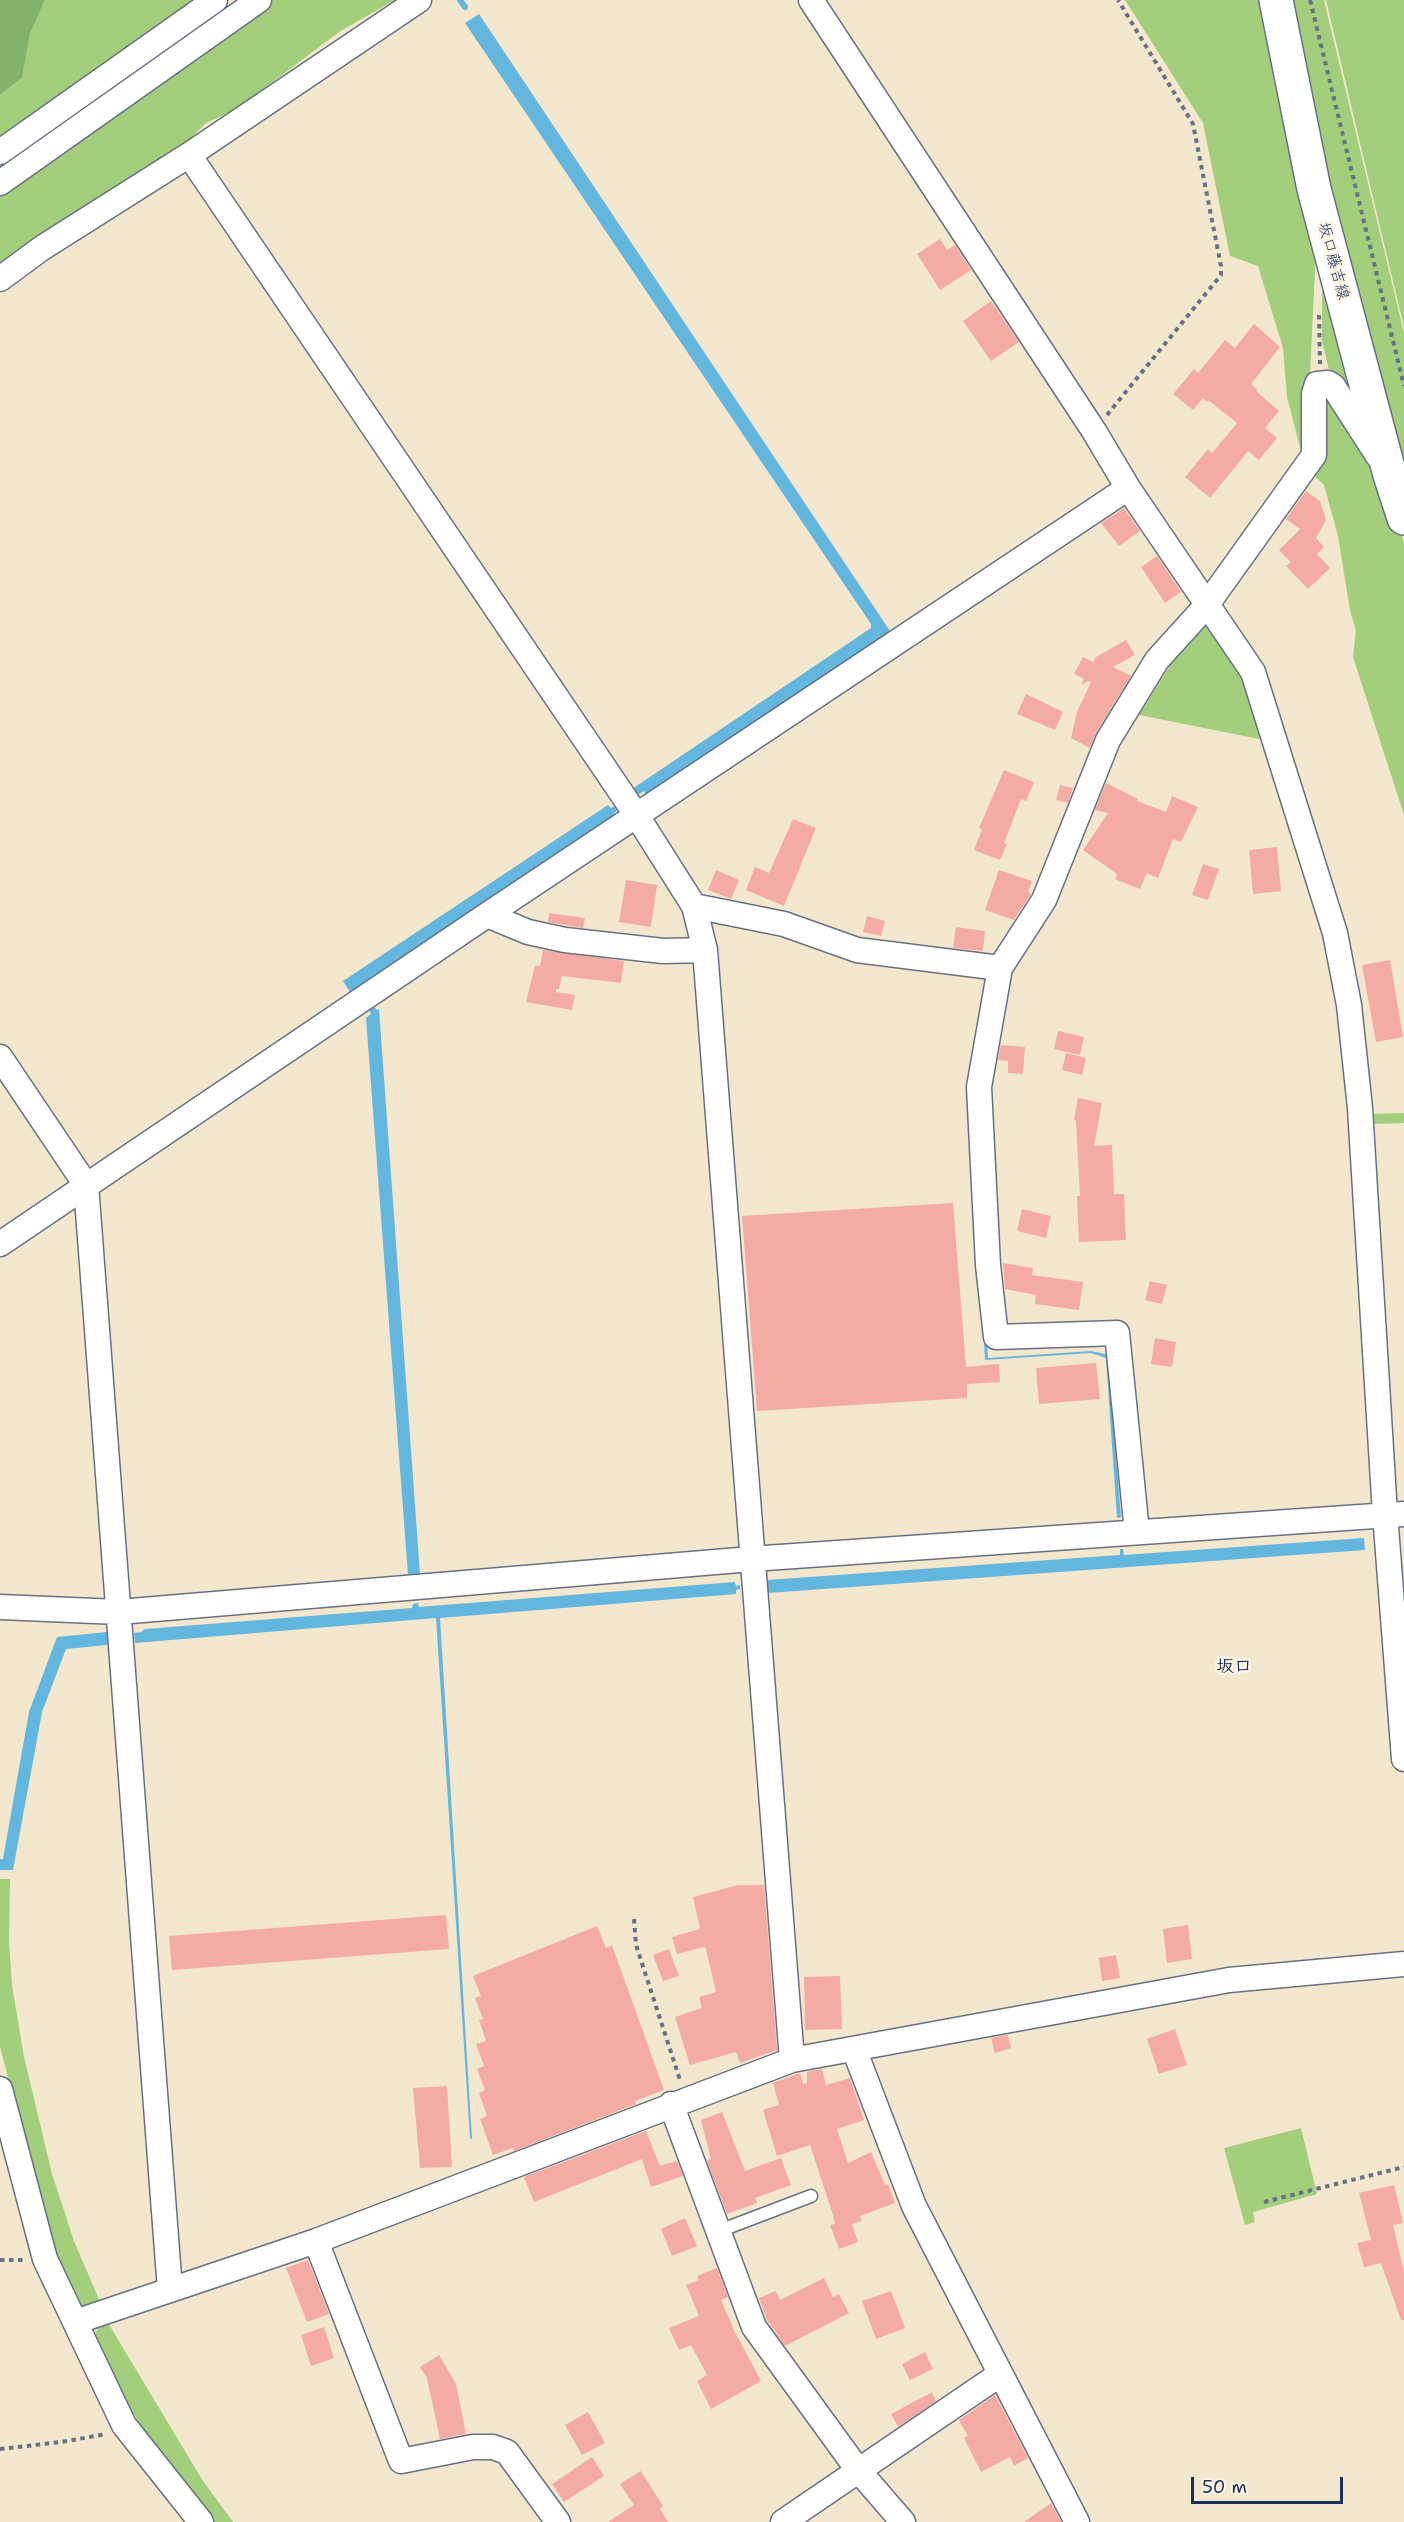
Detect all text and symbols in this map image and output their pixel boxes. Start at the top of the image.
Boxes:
street label: 坂口藤吉線 [1313,220,1353,302]
district label: 坂口 [1216,1656,1252,1678]
scale bar [1194,2465,1346,2503]
text: 50 m [1202,2475,1247,2499]

